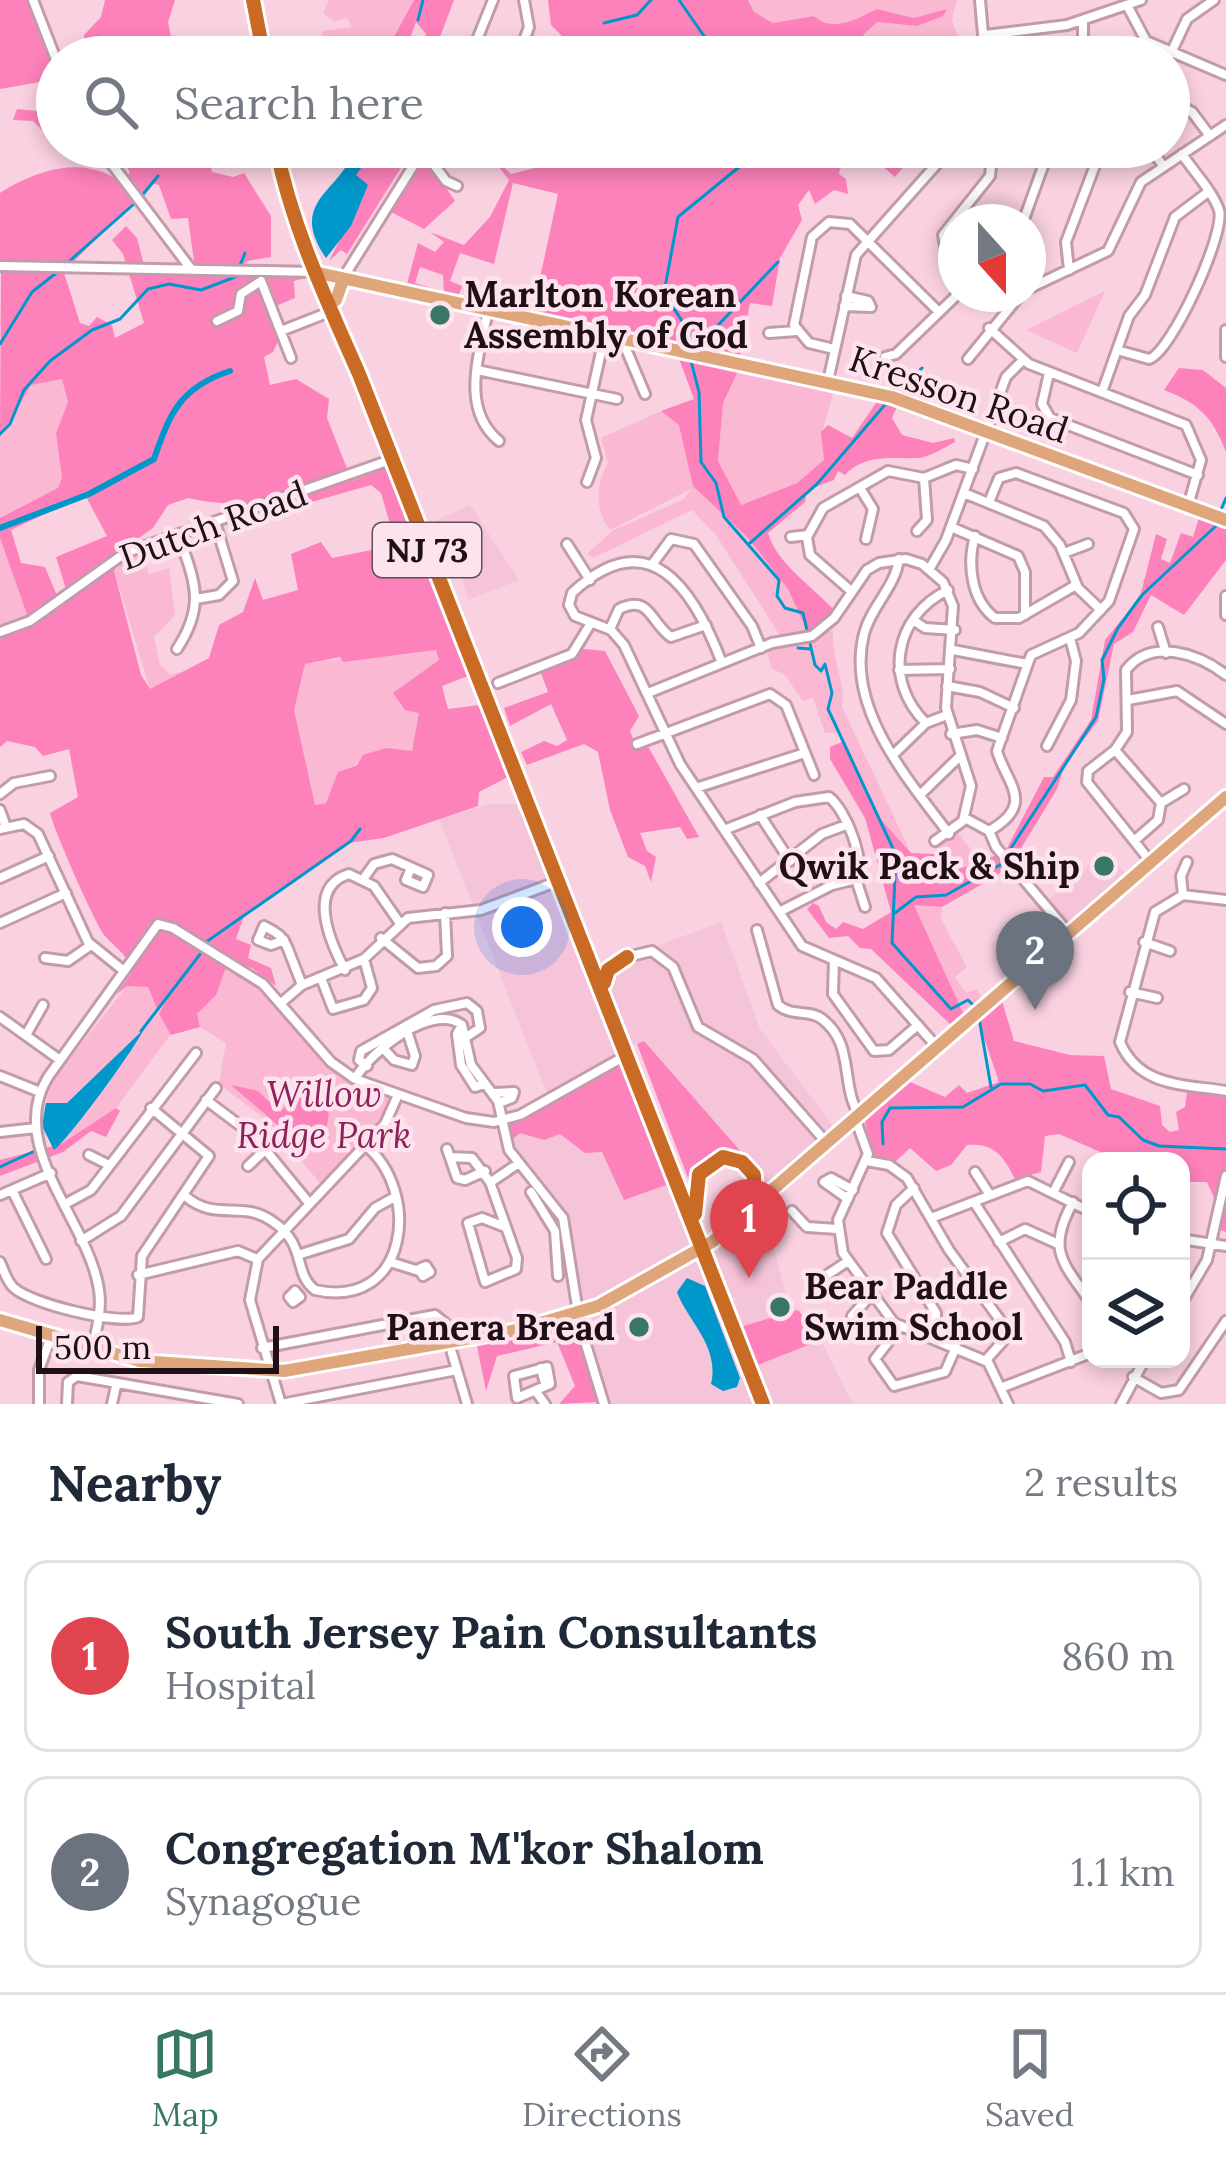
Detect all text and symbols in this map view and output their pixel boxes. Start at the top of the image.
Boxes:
search box [36,36,1190,168]
icon: search [78,69,144,135]
text: Search here [174,74,424,131]
north arrow [938,204,1046,312]
place label: Marlton Korean Assembly of God [464,271,748,358]
marker: Marlton Korean Assembly of God [427,302,453,328]
street label: Kresson Road [843,335,1075,453]
street label: Dutch Road [113,470,313,580]
road number: NJ 73 [373,523,481,577]
place label: Qwik Pack & Ship [779,843,1080,889]
marker: Qwik Pack & Ship [1091,853,1117,879]
your location [492,897,552,957]
pin: 2 [996,911,1074,1010]
park label: Willow Ridge Park [237,1071,411,1158]
map controls [1082,1152,1190,1368]
button: locate [1082,1152,1190,1260]
pin: 1 [710,1179,788,1278]
button: layers [1082,1260,1190,1368]
place label: Bear Paddle Swim School [804,1263,1023,1350]
marker: Bear Paddle Swim School [767,1294,793,1320]
place label: Panera Bread [386,1304,615,1350]
marker: Panera Bread [626,1314,652,1340]
scale bar [36,1320,279,1373]
text: 500 m [54,1326,151,1368]
text: Nearby [48,1450,221,1515]
text: 2 results [1024,1457,1178,1507]
text: South Jersey Pain Consultants [165,1603,817,1660]
text: 1 [82,1631,98,1681]
text: 860 m [1061,1631,1175,1681]
text: Hospital [165,1660,316,1710]
text: Congregation M'kor Shalom [165,1819,764,1876]
text: 2 [80,1847,100,1897]
text: 1.1 km [1071,1847,1175,1897]
text: Synagogue [165,1876,361,1926]
tab: Map [152,2021,219,2135]
tab: Directions [522,2021,682,2135]
tab: Saved [985,2021,1074,2135]

